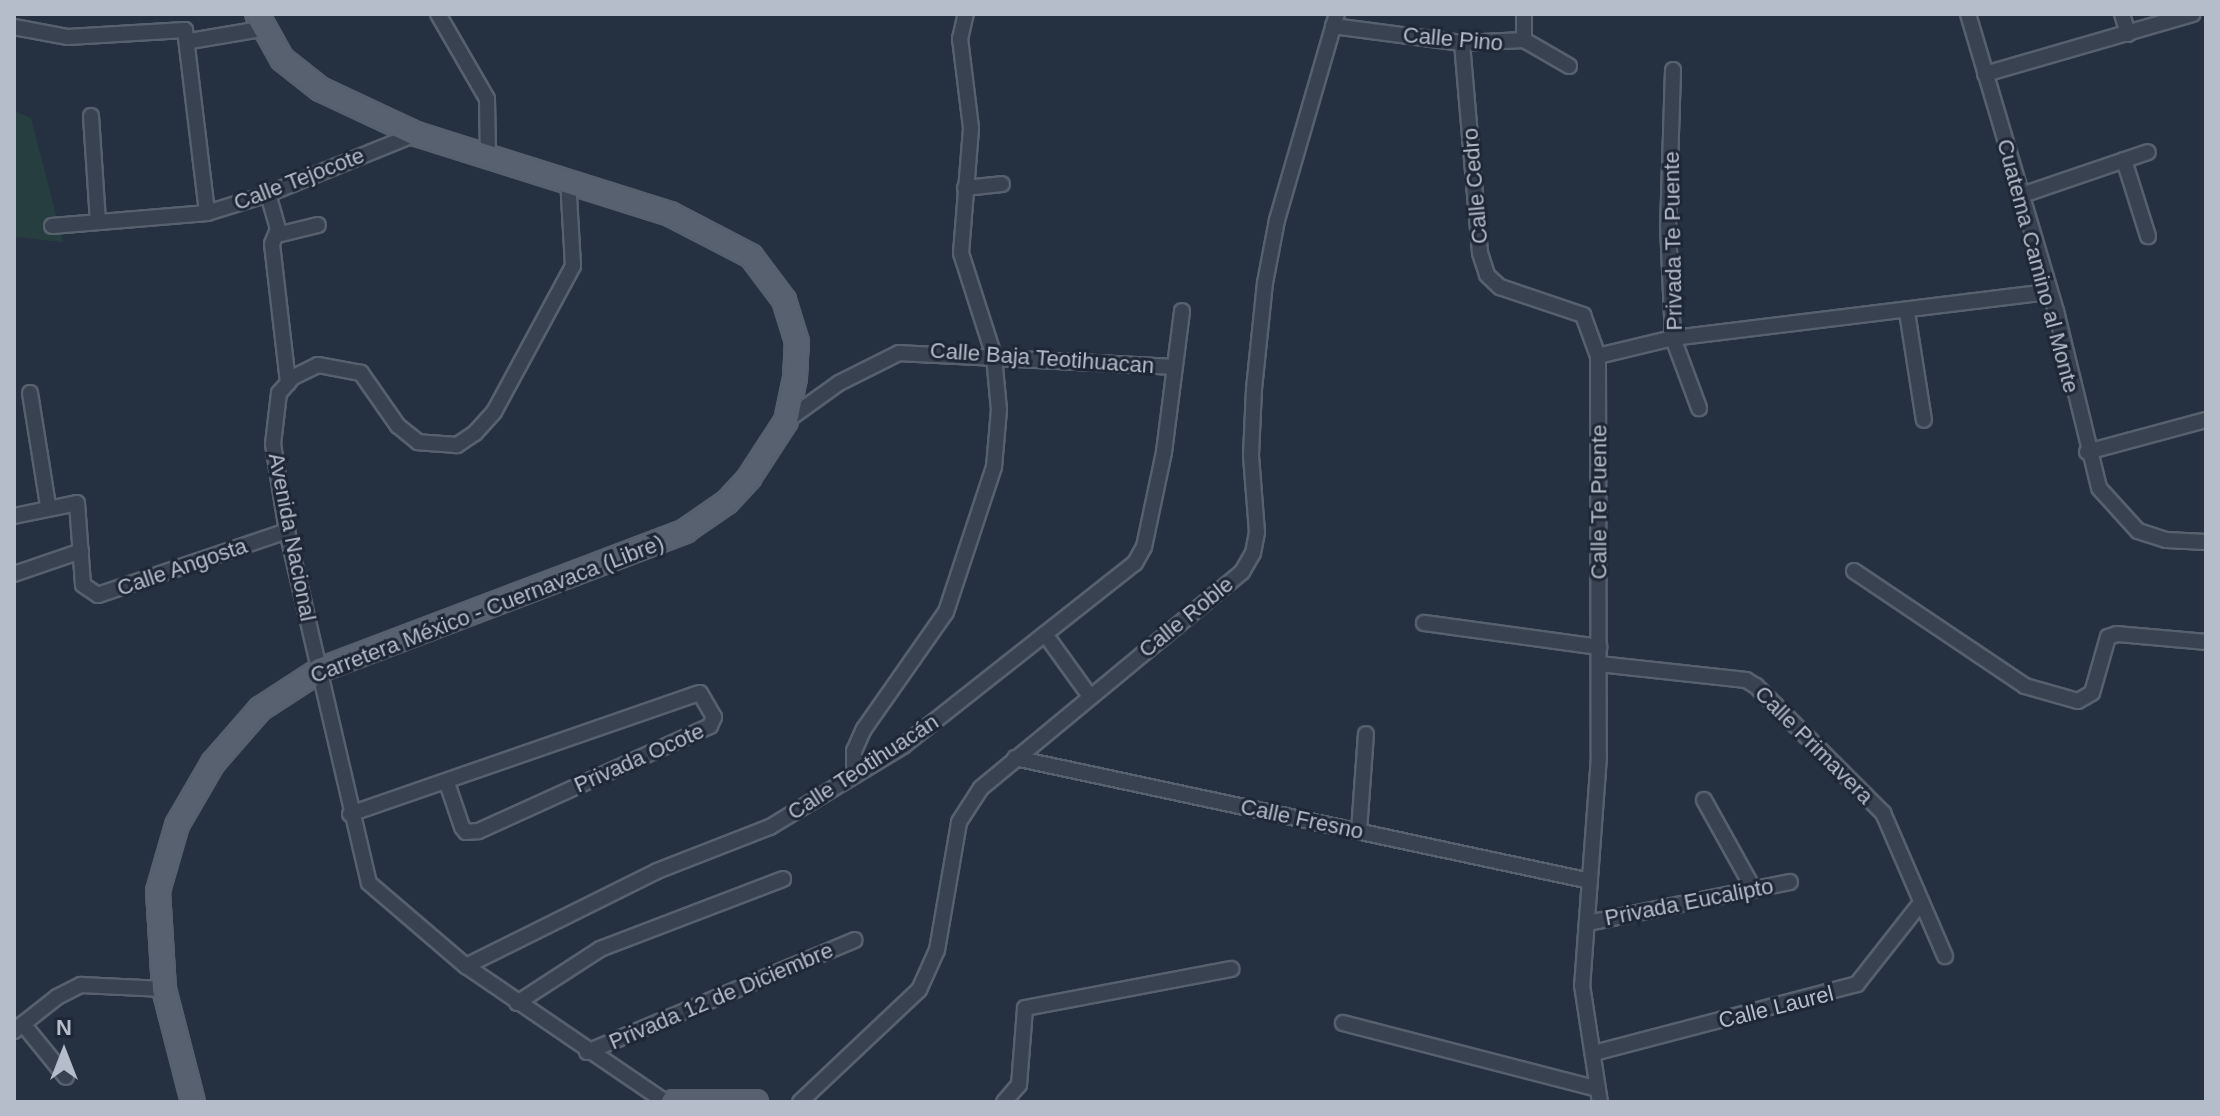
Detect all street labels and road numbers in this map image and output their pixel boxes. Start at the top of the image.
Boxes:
street label: Calle Pino [1402,21,1504,57]
street label: Calle Cedro [1457,127,1493,245]
street label: Cuatema Camino al Monte [1991,136,2085,396]
street label: Calle Tejocote [230,142,368,216]
street label: Privada Te Puente [1658,151,1688,331]
street label: Calle Baja Teotihuacan [929,337,1155,379]
street label: Calle Te Puente [1586,424,1612,580]
street label: Avenida Nacional [263,451,321,623]
street label: Carretera México - Cuernavaca (Libre) [306,529,668,689]
street label: Calle Angosta [113,532,251,602]
street label: Calle Roble [1134,571,1238,663]
street label: Calle Primavera [1749,680,1879,810]
street label: Calle Teotihuacán [782,708,944,826]
street label: Privada Ocote [570,718,708,798]
street label: Calle Fresno [1238,793,1366,845]
street label: Privada Eucalipto [1602,873,1776,931]
street label: Privada 12 de Diciembre [605,937,837,1055]
street label: Calle Laurel [1716,980,1836,1034]

